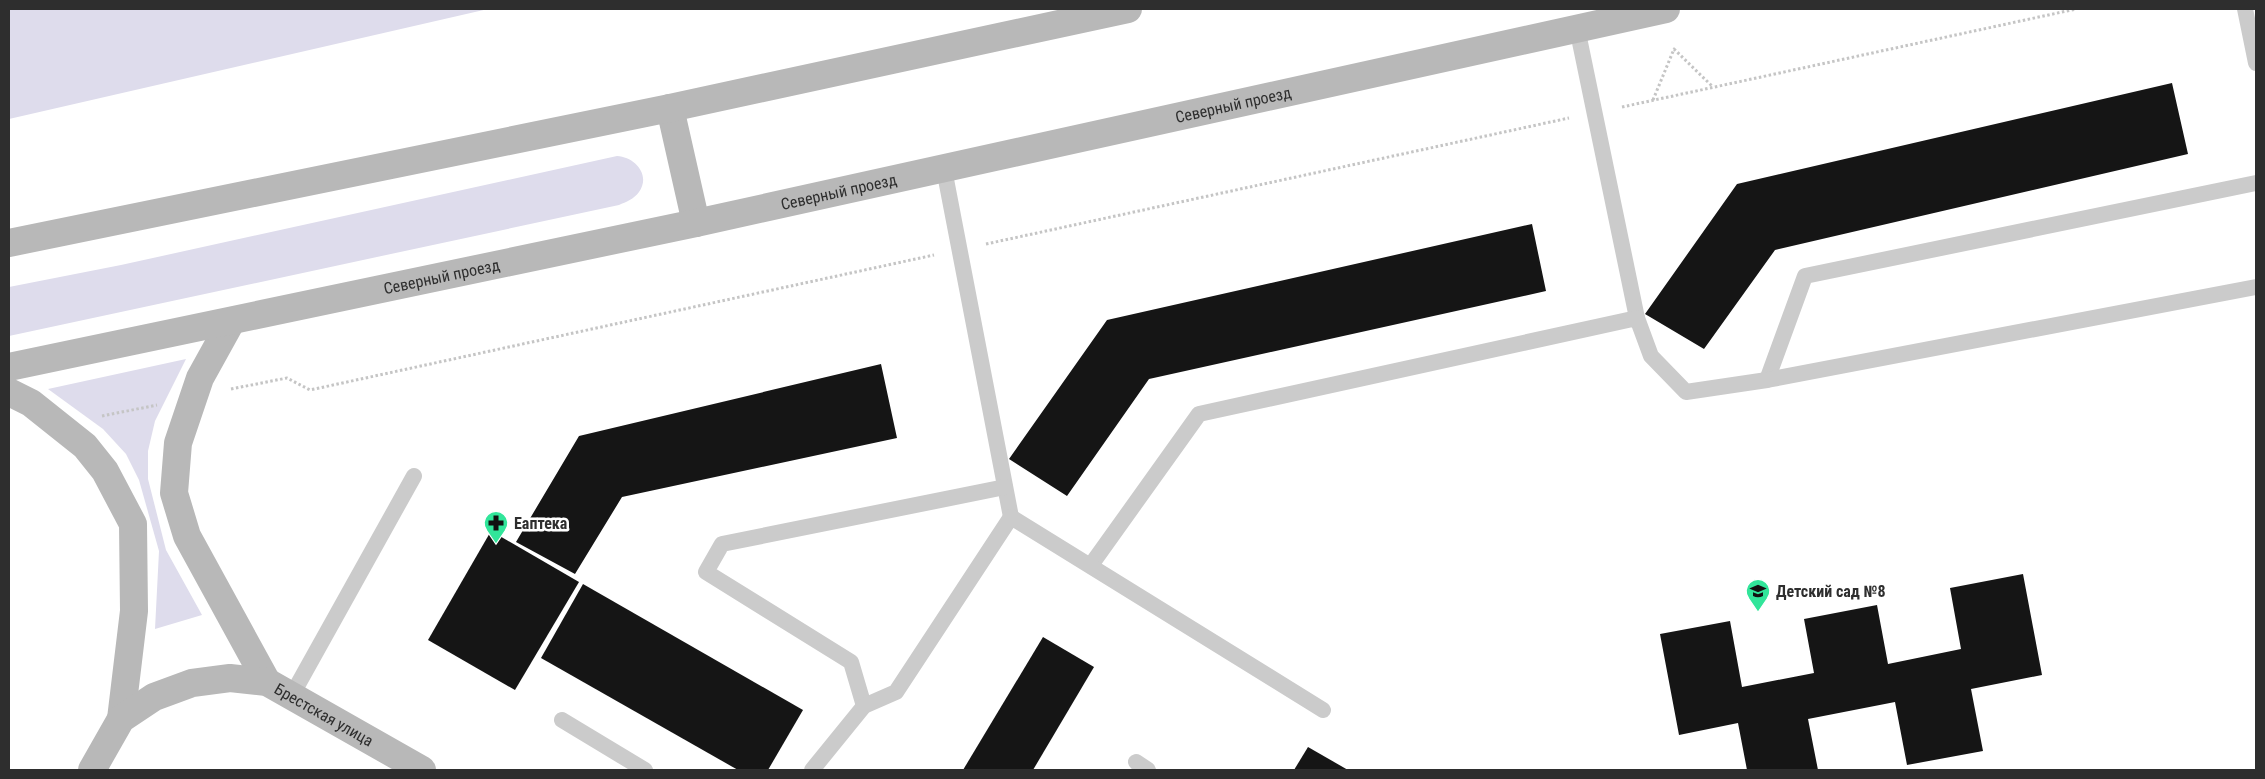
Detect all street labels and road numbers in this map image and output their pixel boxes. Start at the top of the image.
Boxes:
street label: Северный проезд [1173,82,1293,127]
street label: Северный проезд [779,169,899,214]
street label: Северный проезд [382,255,502,298]
street label: Брестская улица [271,679,377,750]

